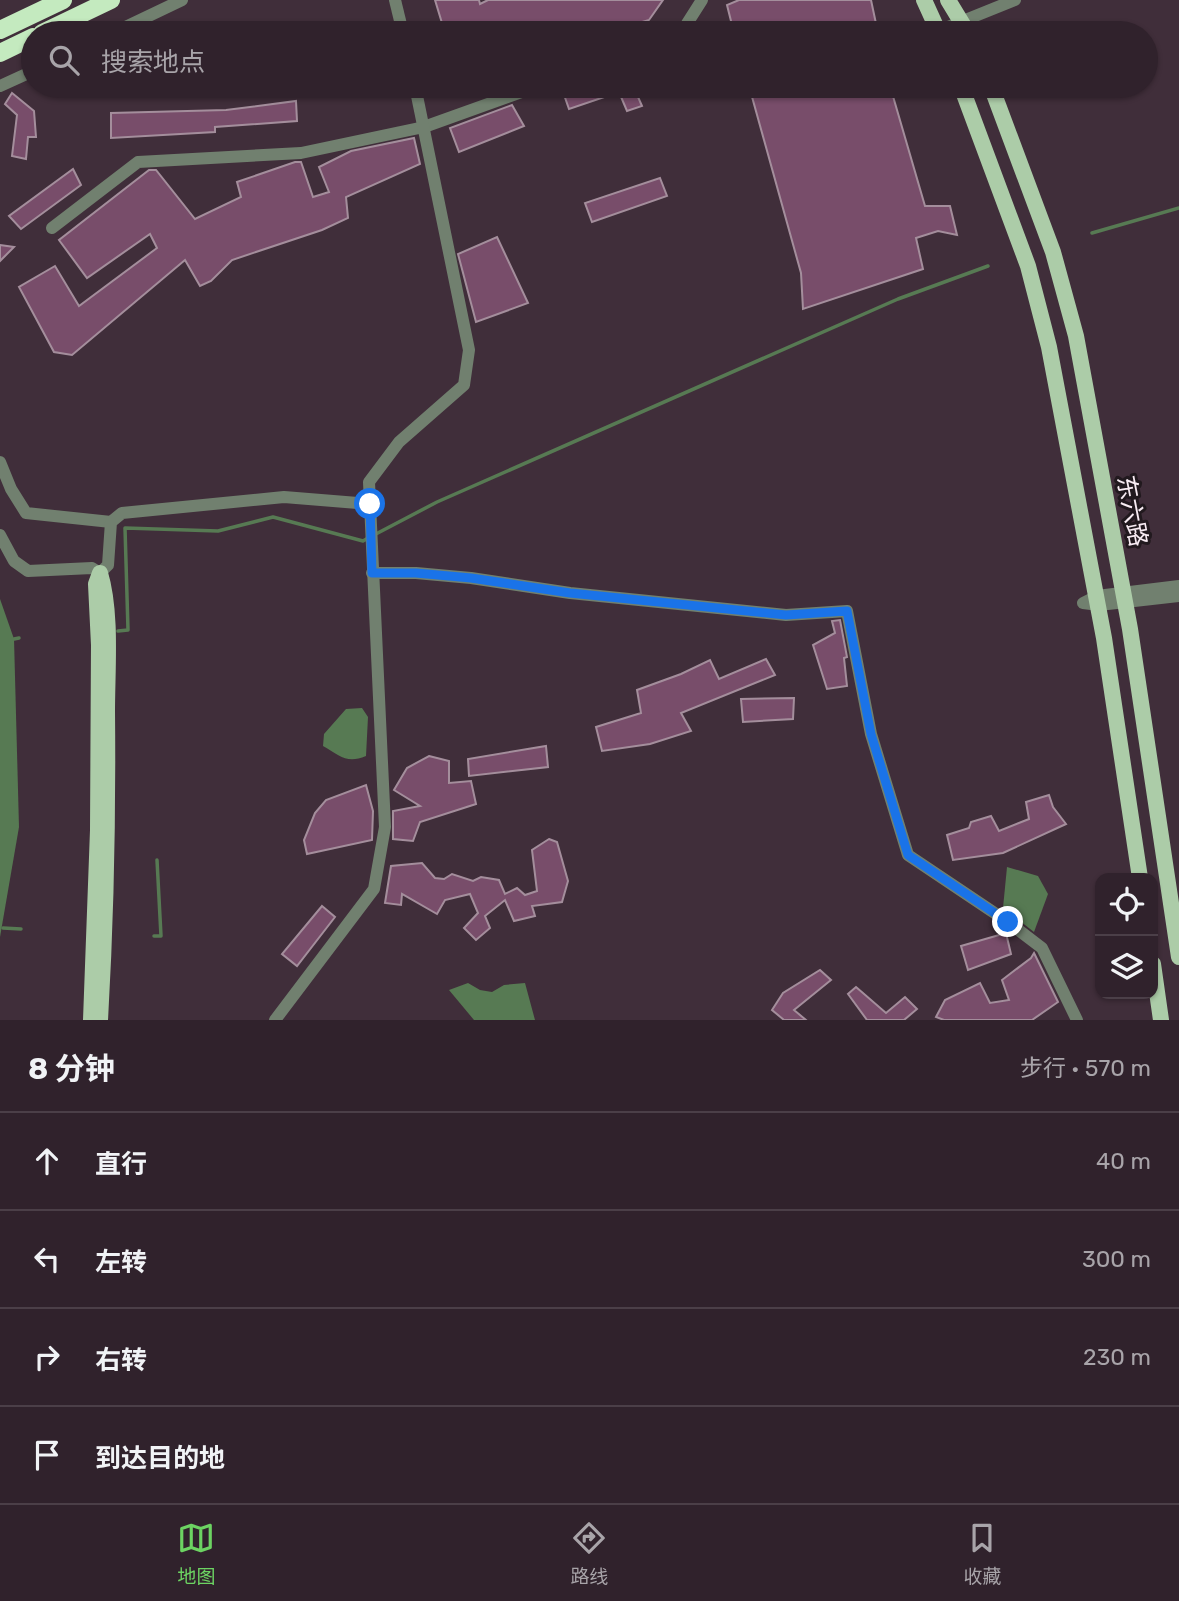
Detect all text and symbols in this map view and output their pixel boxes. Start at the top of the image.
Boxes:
search box [21,21,1158,98]
icon: search [45,41,83,79]
text: 搜索地点 [101,47,205,78]
street label: 东六路 [1111,473,1153,549]
route start [354,488,385,519]
map controls [1095,873,1158,999]
button: locate [1095,873,1158,936]
route end [992,906,1023,937]
button: layers [1095,936,1158,999]
text: 8 分钟 [28,1051,115,1087]
text: 步行 · 570 m [1020,1054,1151,1082]
icon: ahead [28,1142,66,1180]
text: 40 m [1096,1147,1151,1175]
text: 直行 [95,1149,147,1180]
icon: left [28,1240,66,1278]
text: 300 m [1082,1245,1151,1273]
text: 左转 [95,1247,147,1278]
icon: right [28,1338,66,1376]
text: 230 m [1083,1343,1151,1371]
text: 右转 [95,1345,147,1376]
icon: arrive [28,1436,66,1474]
text: 到达目的地 [95,1443,225,1474]
tab: 地图 [177,1519,216,1588]
tab: 路线 [570,1519,609,1588]
tab: 收藏 [963,1519,1002,1588]

